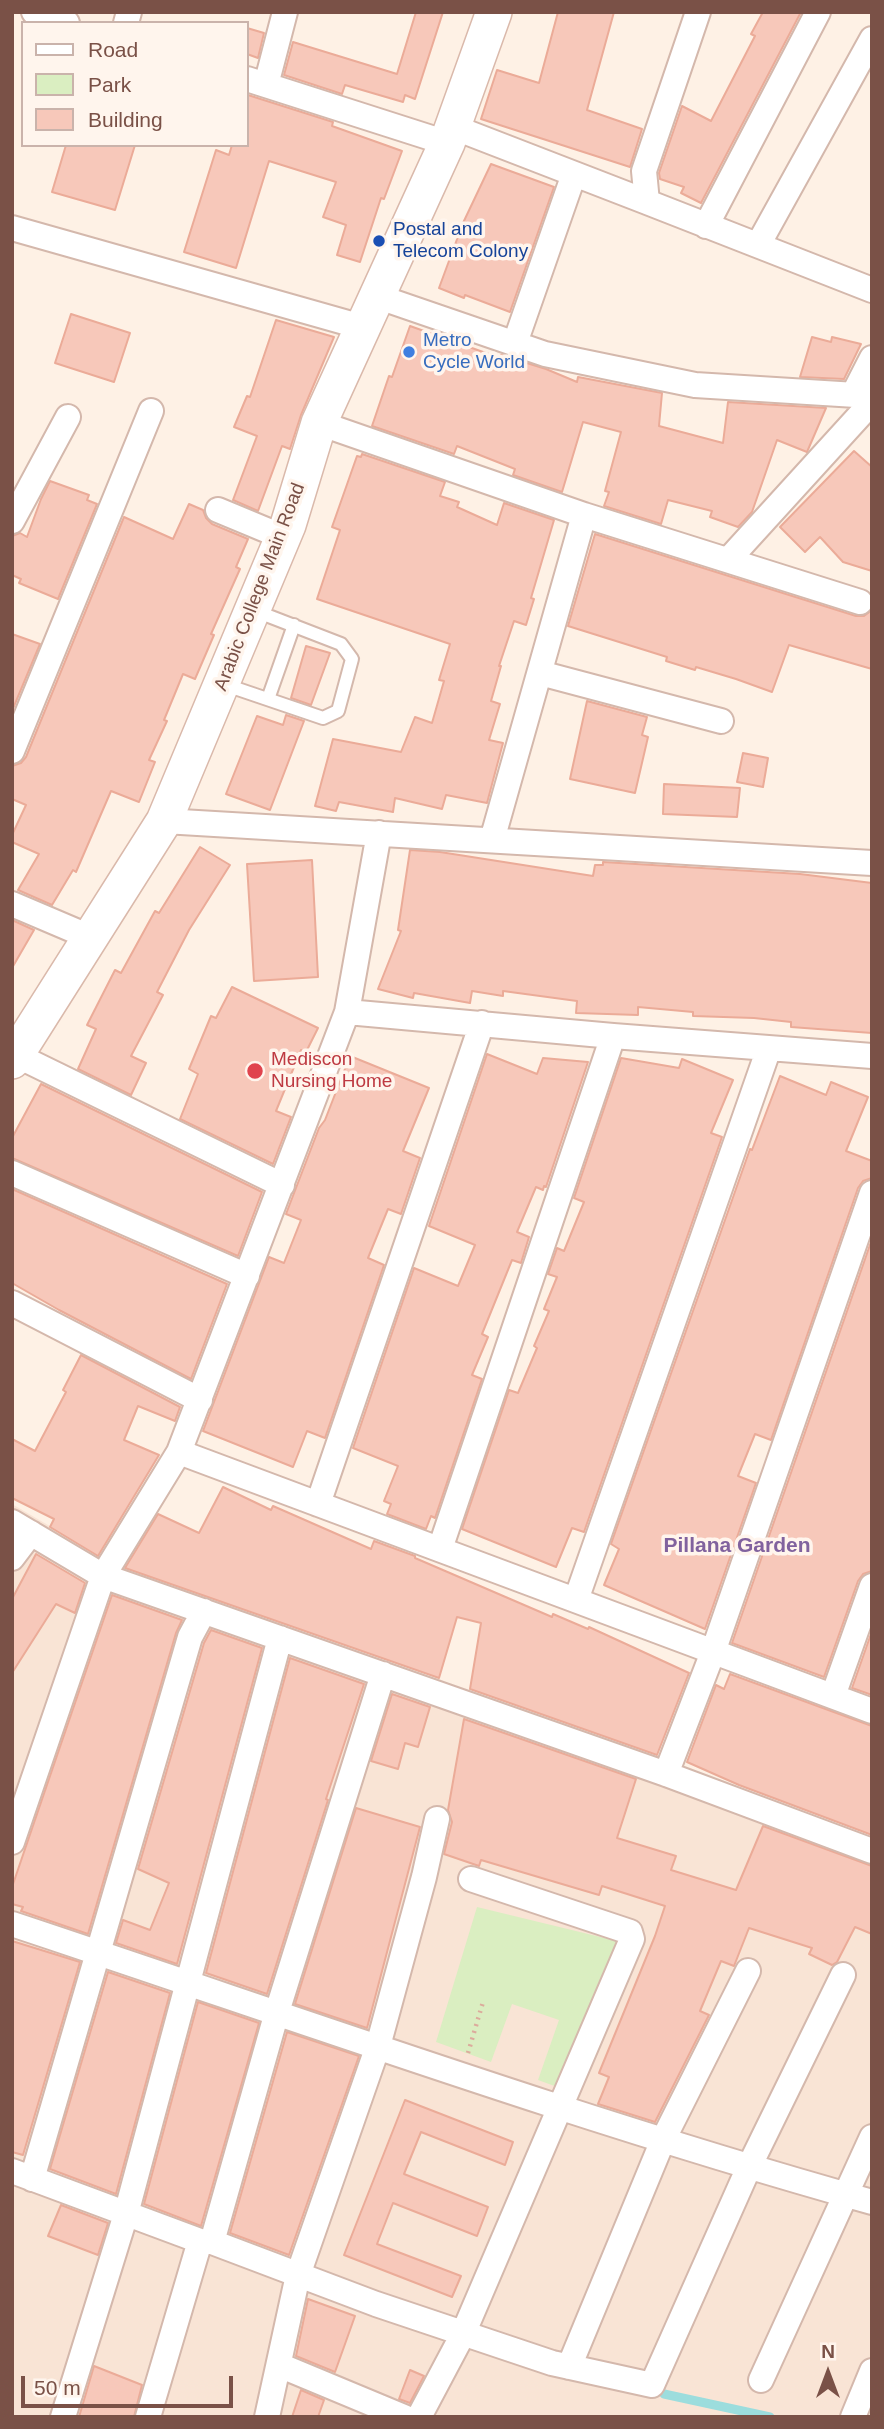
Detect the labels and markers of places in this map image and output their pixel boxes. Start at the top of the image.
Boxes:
place label: Postal and Telecom Colony [393,219,528,263]
marker: Postal and Telecom Colony [371,233,387,249]
place label: Metro Cycle World [423,330,525,374]
marker: Metro Cycle World [401,344,417,360]
place label: Mediscon Nursing Home [271,1049,392,1093]
marker: Mediscon Nursing Home [245,1061,265,1081]

